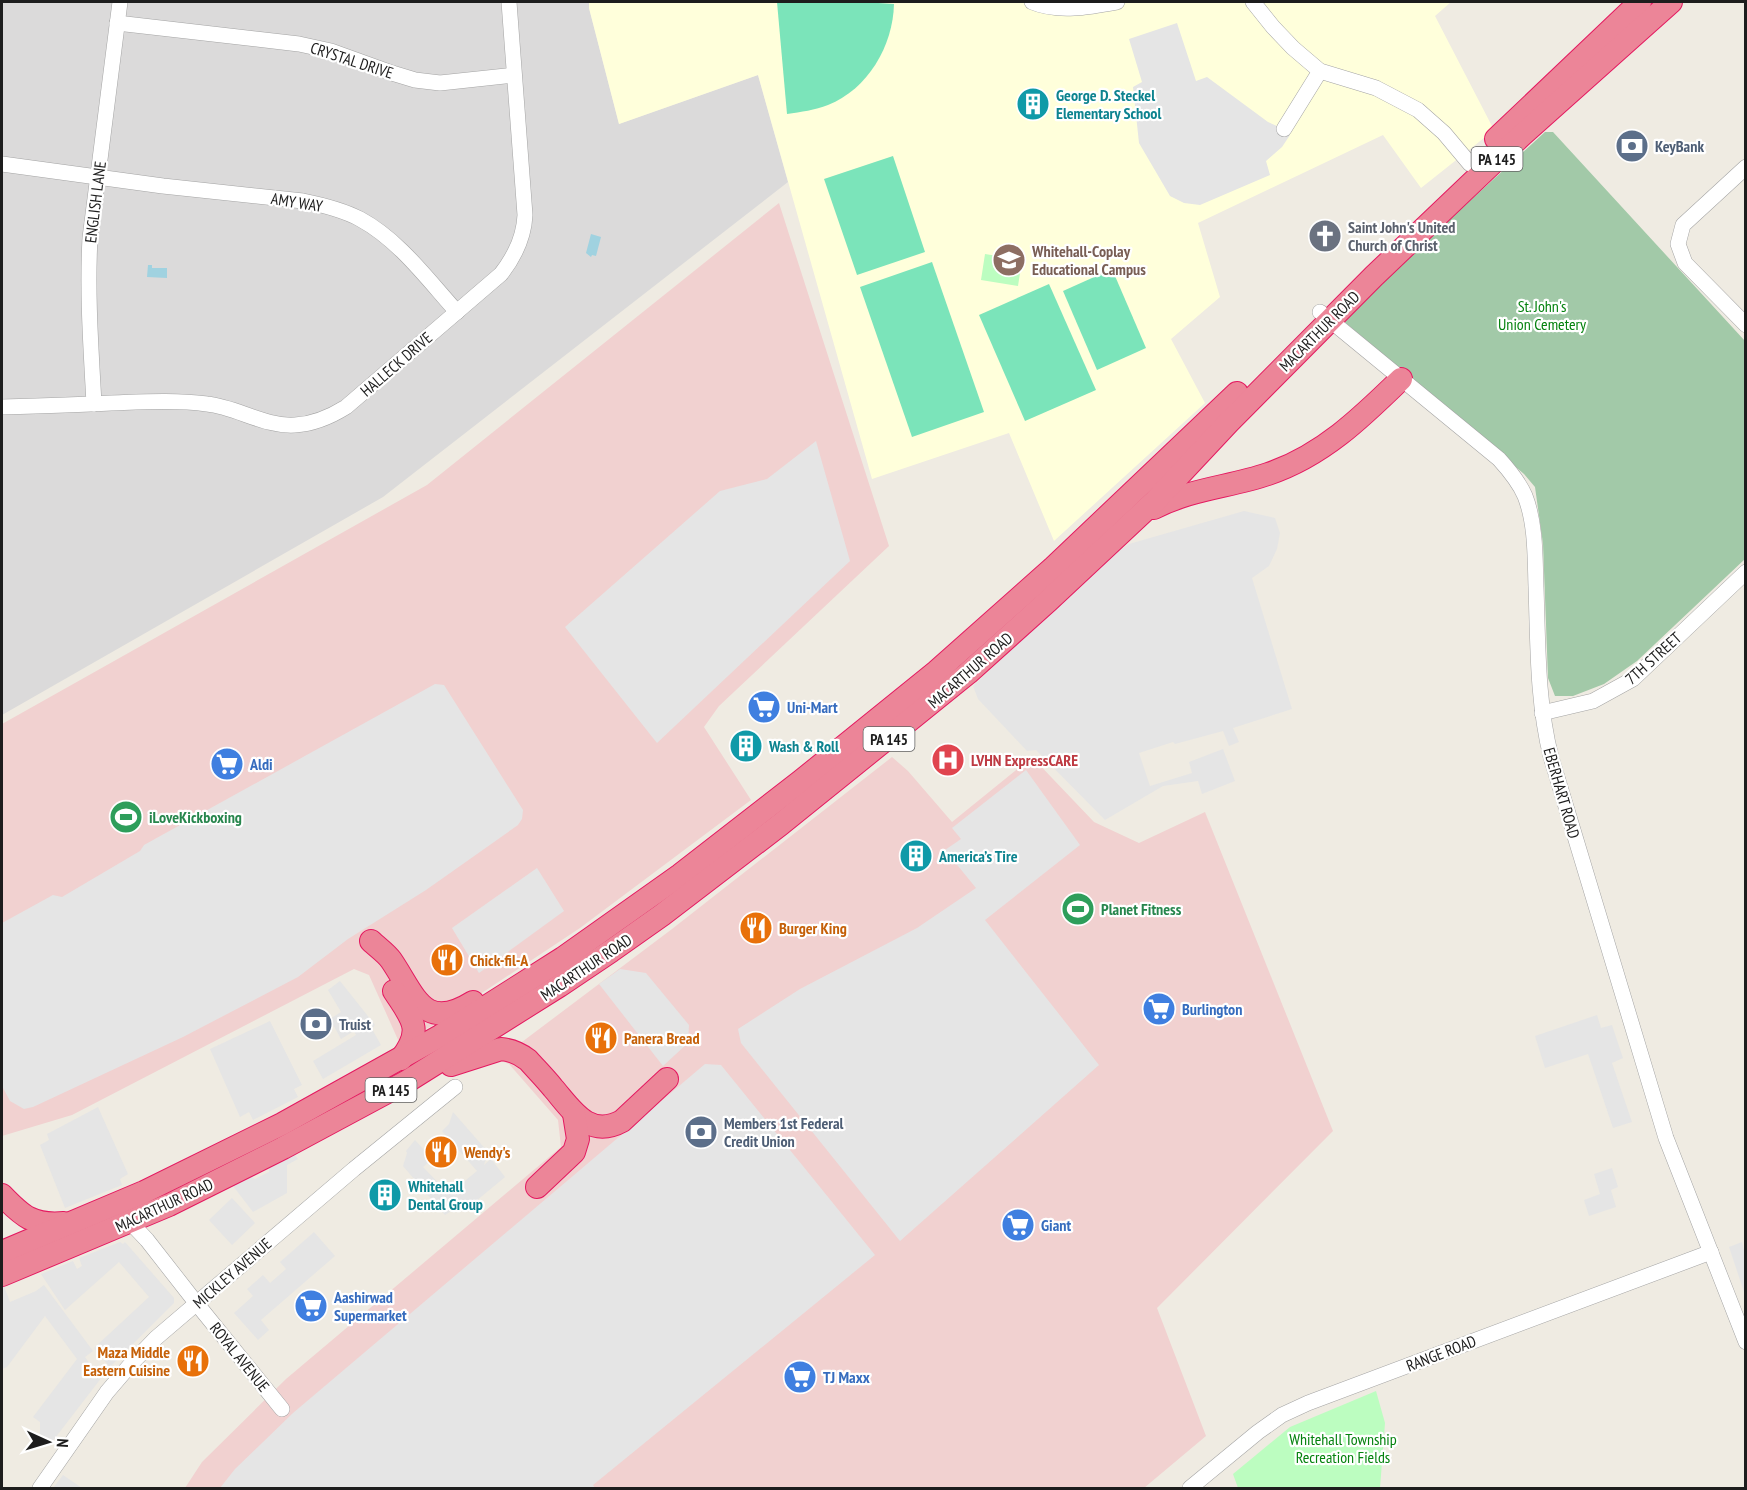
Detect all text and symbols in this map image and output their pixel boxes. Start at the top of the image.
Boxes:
street label: CRYSTAL DRIVE [308,37,396,83]
place label: George D. Steckel Elementary School [1056,85,1161,123]
building icon: George D. Steckel Elementary School [1015,86,1051,122]
bank icon: KeyBank [1614,128,1650,164]
place label: KeyBank [1655,136,1704,156]
road number: PA 145 [1472,147,1522,171]
street label: ENGLISH LANE [80,160,110,244]
street label: AMY WAY [270,188,325,216]
place label: Saint John's United Church of Christ [1348,217,1455,255]
church icon: Saint John's United Church of Christ [1307,218,1343,254]
place label: Whitehall-Coplay Educational Campus [1031,241,1146,279]
school or university icon: Whitehall-Coplay Educational Campus [991,242,1027,278]
street label: MACARTHUR ROAD [1275,287,1363,375]
park label: St. John's Union Cemetery [1498,296,1586,334]
street label: HALLECK DRIVE [356,327,436,401]
street label: MACARTHUR ROAD [924,628,1016,712]
street label: 7TH STREET [1621,628,1685,688]
supermarket icon: Uni-Mart [746,689,782,725]
place label: Uni-Mart [787,697,838,717]
road number: PA 145 [864,727,914,751]
building icon: Wash & Roll [728,728,764,764]
place label: Wash & Roll [768,736,839,756]
hospital icon: LVHN ExpressCARE [930,742,966,778]
street label: EBERHART ROAD [1539,745,1585,841]
supermarket icon: Aldi [209,746,245,782]
place label: LVHN ExpressCARE [971,750,1078,770]
place label: Aldi [249,754,273,774]
sports icon: iLoveKickboxing [108,799,144,835]
place label: iLoveKickboxing [149,807,242,827]
building icon: America’s Tire [898,838,934,874]
place label: America’s Tire [938,846,1018,866]
sports icon: Planet Fitness [1060,891,1096,927]
place label: Planet Fitness [1101,899,1182,919]
restaurant icon: Burger King [738,910,774,946]
place label: Burger King [779,918,847,938]
street label: MACARTHUR ROAD [537,929,635,1005]
restaurant icon: Chick-fil-A [429,942,465,978]
place label: Chick-fil-A [470,950,529,970]
supermarket icon: Burlington [1141,991,1177,1027]
place label: Burlington [1182,999,1242,1019]
bank icon: Truist [298,1006,334,1042]
place label: Truist [339,1014,371,1034]
restaurant icon: Panera Bread [583,1020,619,1056]
place label: Panera Bread [624,1028,700,1048]
road number: PA 145 [366,1078,416,1102]
place label: Members 1st Federal Credit Union [724,1113,844,1151]
bank icon: Members 1st Federal Credit Union [683,1114,719,1150]
restaurant icon: Wendy's [423,1134,459,1170]
place label: Wendy's [463,1142,511,1162]
street label: MACARTHUR ROAD [112,1174,216,1236]
place label: Whitehall Dental Group [407,1176,483,1214]
building icon: Whitehall Dental Group [367,1177,403,1213]
supermarket icon: Giant [1000,1207,1036,1243]
place label: Giant [1041,1215,1071,1235]
street label: MICKLEY AVENUE [189,1233,275,1313]
place label: Aashirwad Supermarket [333,1287,407,1325]
supermarket icon: Aashirwad Supermarket [293,1288,329,1324]
street label: ROYAL AVENUE [206,1318,274,1396]
street label: RANGE ROAD [1403,1331,1479,1375]
place label: Maza Middle Eastern Cuisine [83,1342,170,1380]
restaurant icon: Maza Middle Eastern Cuisine [175,1343,211,1379]
supermarket icon: TJ Maxx [782,1359,818,1395]
place label: TJ Maxx [823,1367,870,1387]
north arrow [18,1412,78,1472]
park label: Whitehall Township Recreation Fields [1289,1429,1397,1467]
text: N [53,1438,73,1448]

